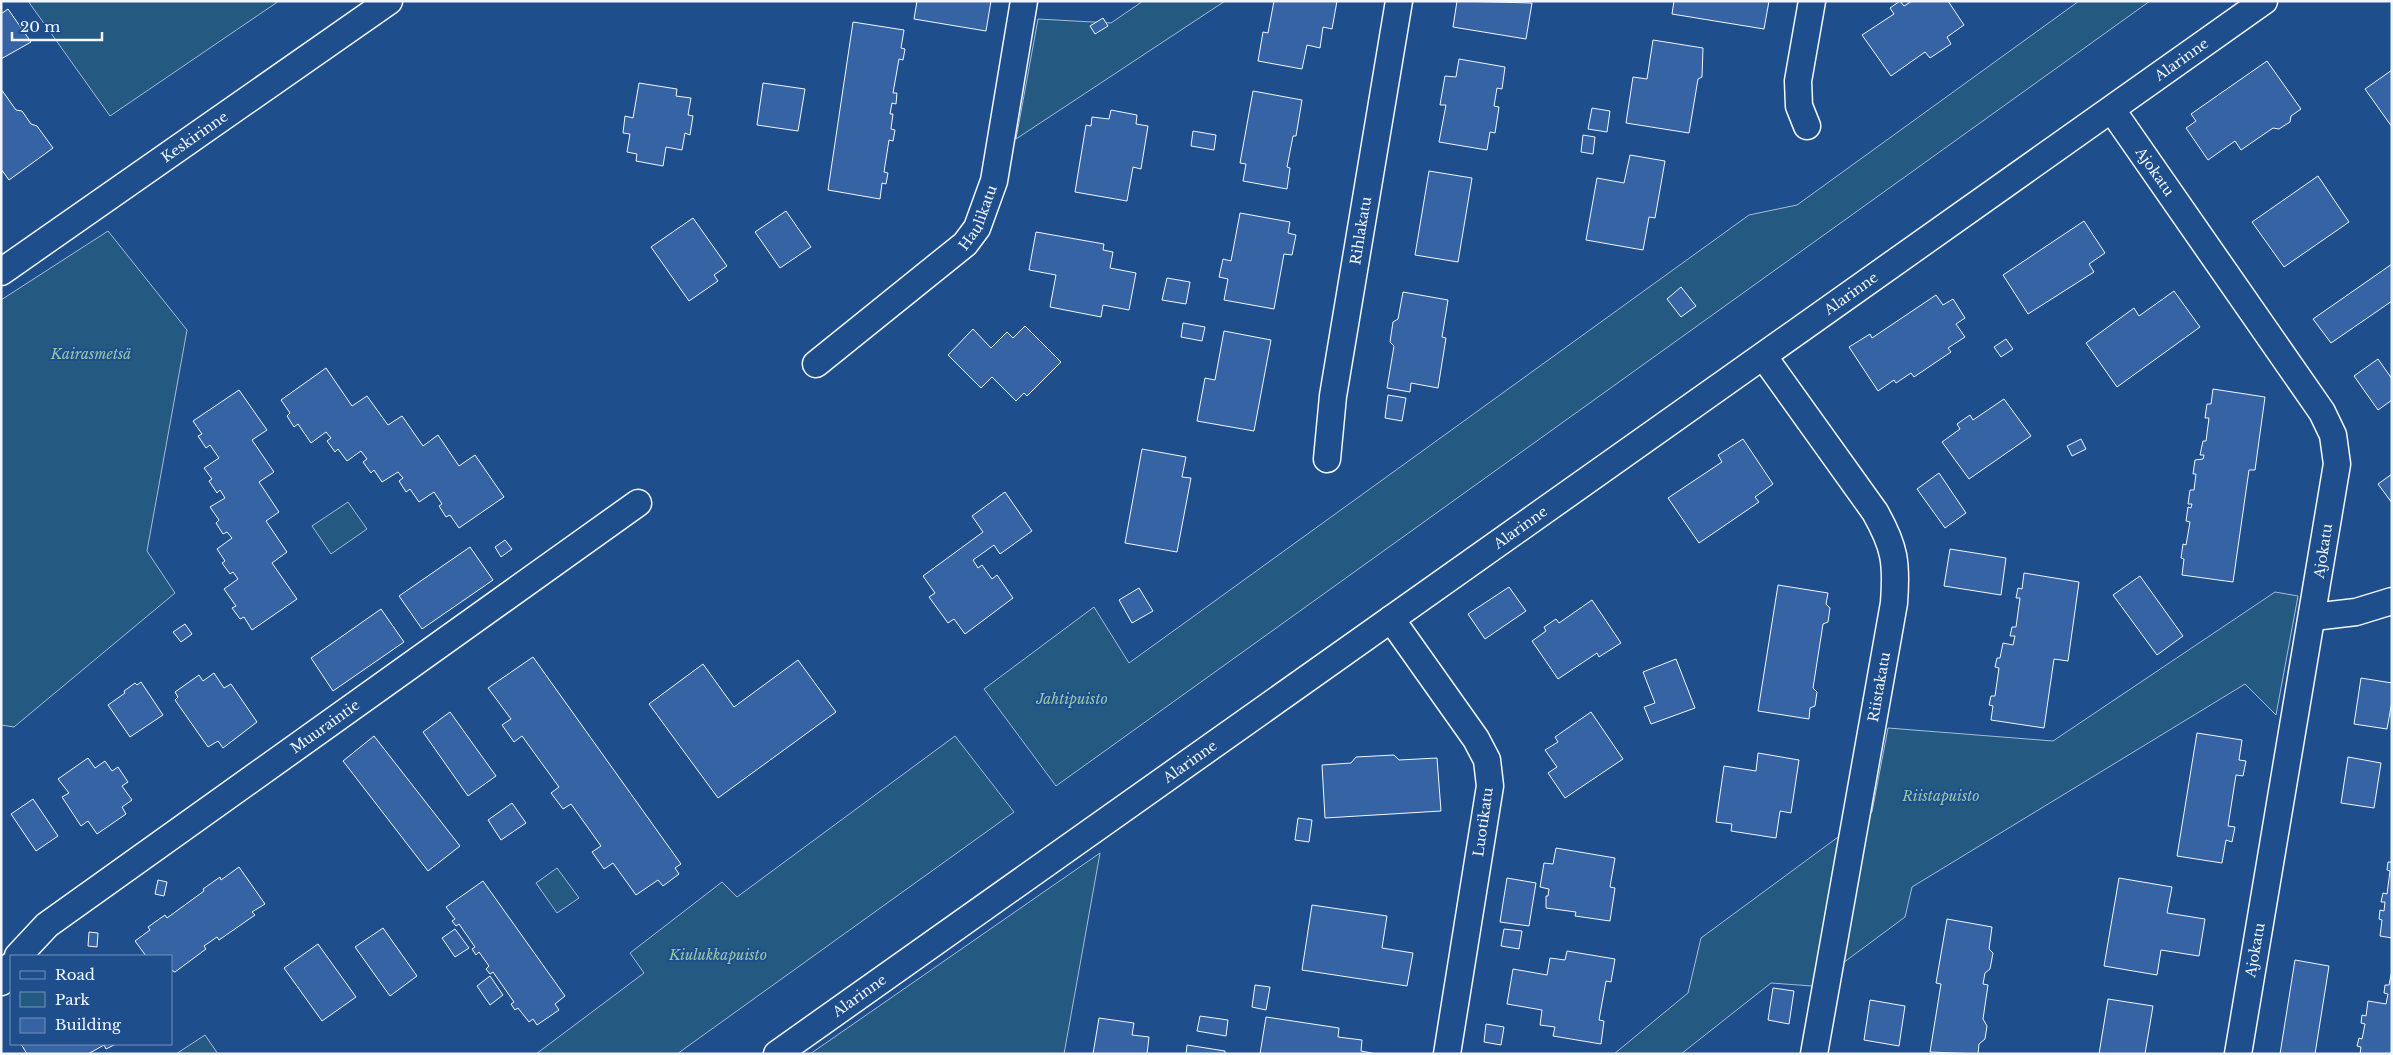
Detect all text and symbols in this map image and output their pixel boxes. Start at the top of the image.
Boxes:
scale bar [12,10,102,42]
text: 20 m [20,17,60,36]
street label: Alarinne [2150,34,2212,85]
street label: Keskirinne [158,107,231,166]
street label: Ajokatu [2131,143,2178,200]
street label: Haulikatu [954,182,1001,254]
street label: Rihlakatu [1346,195,1375,266]
street label: Alarinne [1820,268,1881,319]
park label: Kairasmetsä [50,345,131,363]
street label: Alarinne [1489,502,1551,553]
street label: Ajokatu [2310,522,2336,581]
street label: Riistakatu [1864,650,1894,724]
park label: Jahtipuisto [1035,690,1108,708]
street label: Muuraintie [287,696,363,757]
street label: Alarinne [1159,736,1220,787]
street label: Luotikatu [1469,786,1497,858]
park label: Riistapuisto [1901,787,1980,805]
street label: Ajokatu [2241,921,2269,980]
park label: Kiulukkapuisto [668,946,767,964]
legend [10,955,172,1045]
text: Road [55,965,95,984]
street label: Alarinne [828,970,890,1021]
text: Park [55,990,91,1009]
text: Building [55,1015,122,1034]

